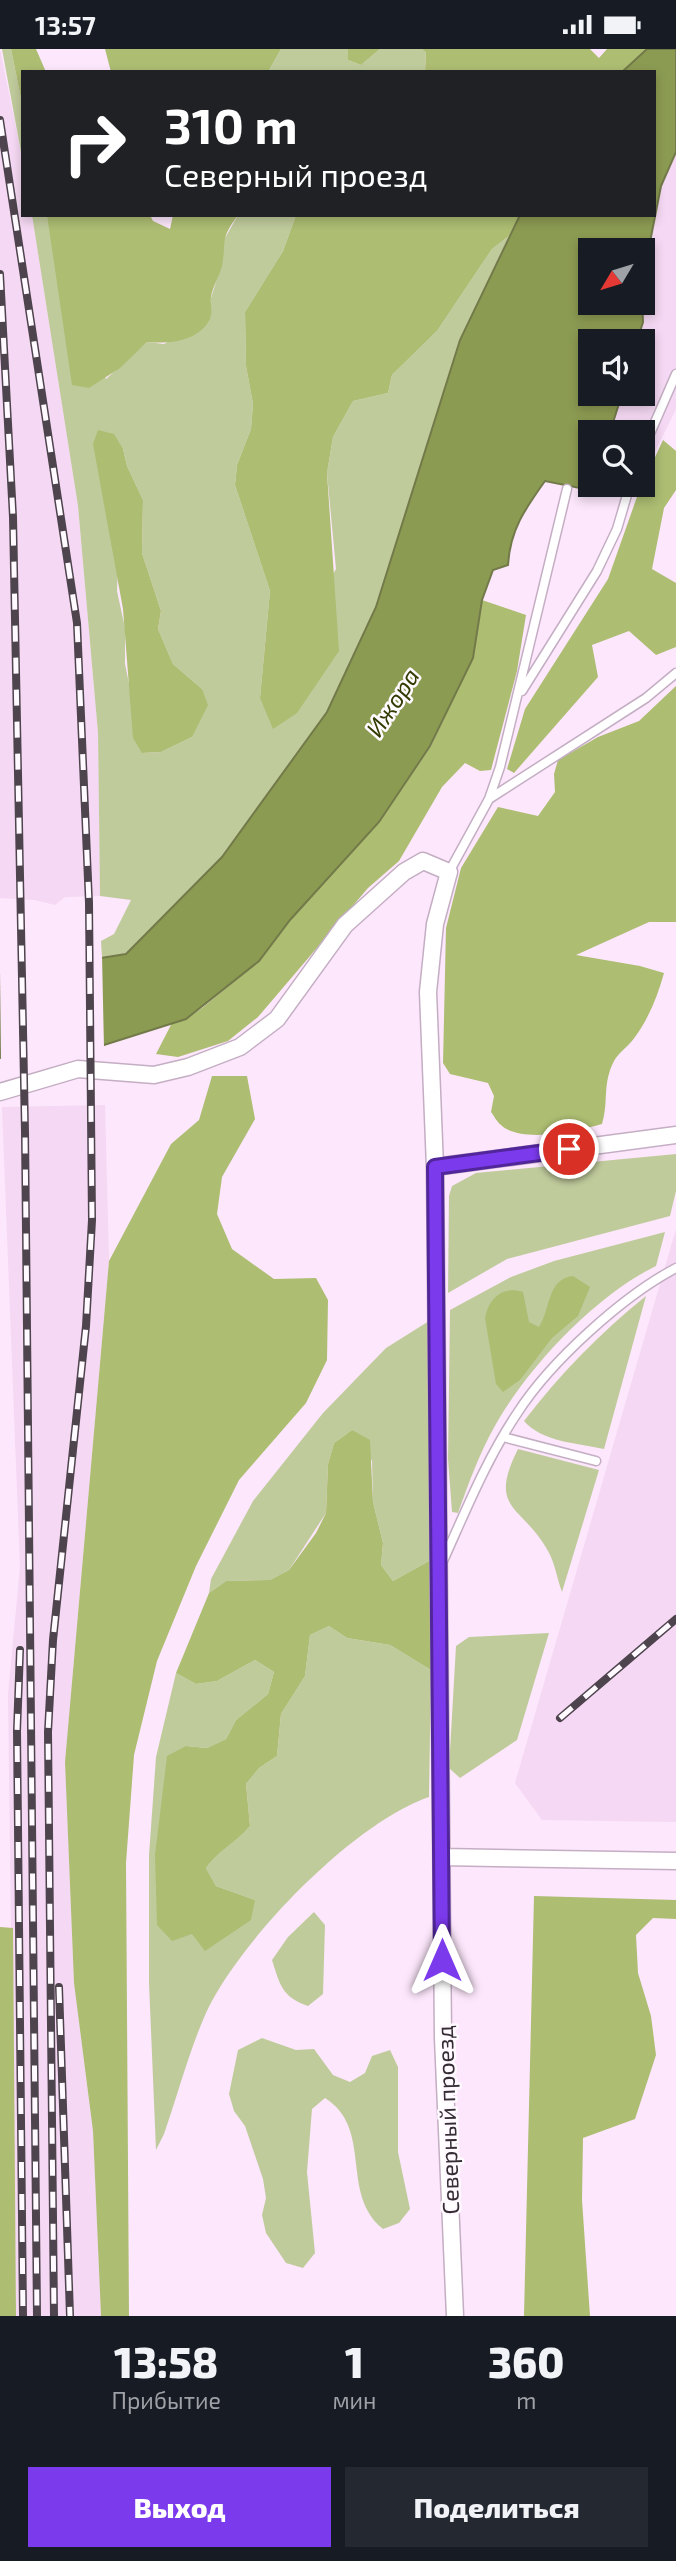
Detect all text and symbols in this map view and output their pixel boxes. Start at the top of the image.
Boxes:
text: 13:57 [35,9,96,40]
text: 310 m [164,95,298,154]
icon: right [49,98,140,189]
text: Северный проезд [164,155,428,193]
north arrow [578,238,654,315]
map controls [578,238,655,497]
button: sound [578,329,655,406]
button: search [578,420,655,497]
water label: Ижора [359,662,425,742]
pin [539,1119,599,1179]
icon: arrive [550,1130,588,1168]
position arrow [405,1923,479,1997]
street label: Северный проезд [430,2025,464,2215]
text: 13:58 [114,2336,218,2386]
text: 1 [345,2336,364,2386]
text: 360 [488,2336,564,2386]
text: Прибытие [112,2386,221,2414]
text: мин [332,2386,376,2414]
text: m [516,2386,536,2414]
button: Выход [28,2467,331,2547]
button: Поделиться [345,2467,648,2547]

